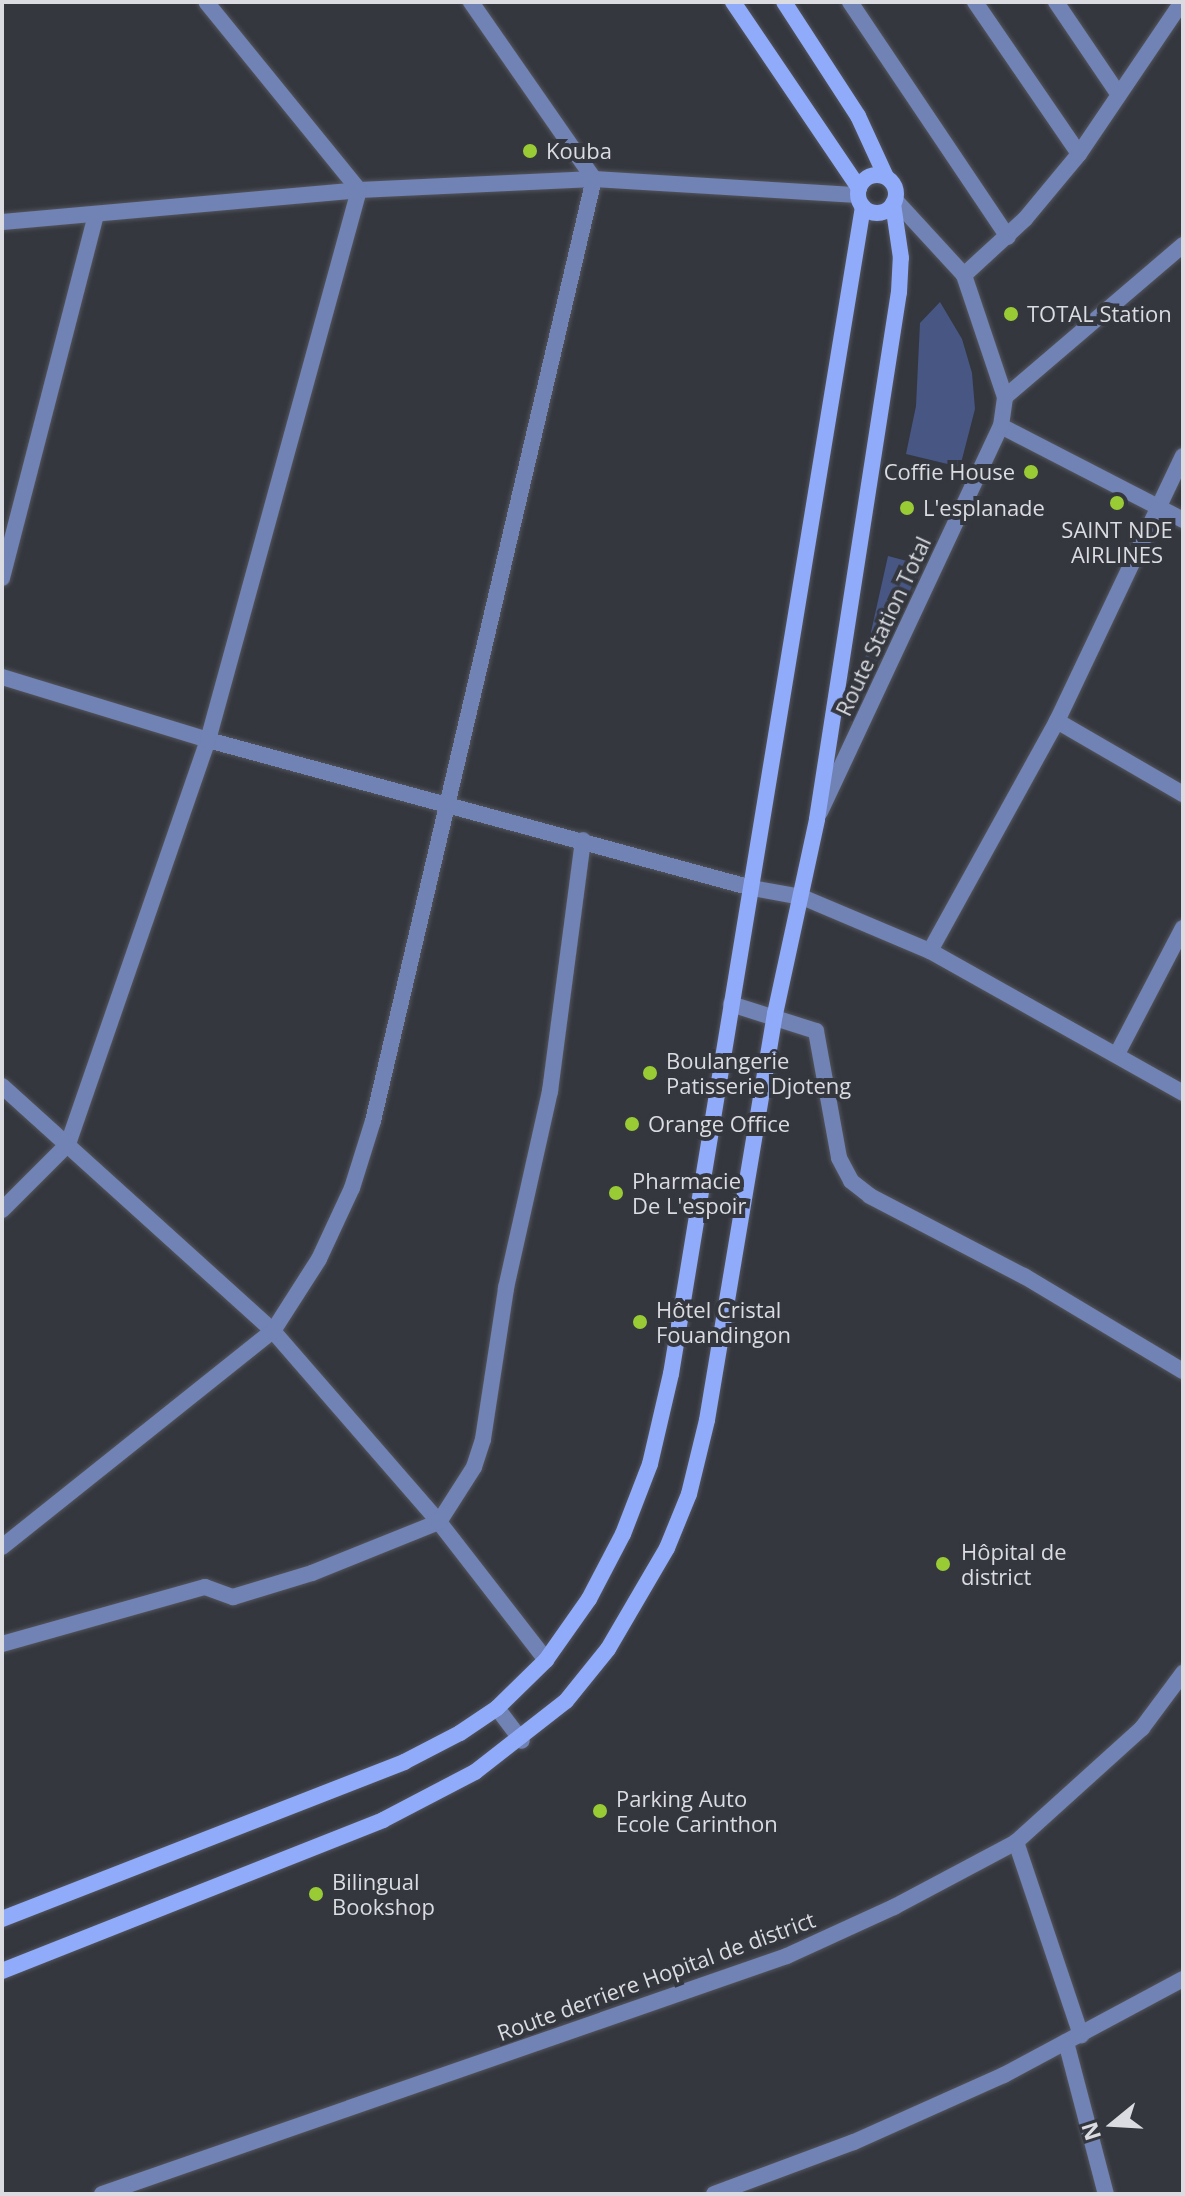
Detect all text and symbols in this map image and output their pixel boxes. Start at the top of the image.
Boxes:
place label: Kouba [546,138,612,164]
marker: Kouba [521,142,539,160]
place label: TOTAL Station [1027,301,1172,327]
marker: TOTAL Station [1002,305,1020,323]
place label: Coffie House [884,459,1015,485]
marker: Coffie House [1022,463,1040,481]
marker: SAINT NDE AIRLINES [1108,494,1126,512]
place label: L'esplanade [923,495,1045,521]
marker: L'esplanade [898,499,916,517]
place label: SAINT NDE AIRLINES [1061,516,1173,568]
street label: Route Station Total [830,532,936,720]
place label: Boulangerie Patisserie Djoteng [666,1047,851,1098]
marker: Boulangerie Patisserie Djoteng [641,1064,659,1082]
place label: Orange Office [648,1111,790,1137]
marker: Orange Office [623,1115,641,1133]
place label: Pharmacie De L'espoir [632,1167,746,1218]
marker: Pharmacie De L'espoir [607,1184,625,1202]
place label: Hôtel Cristal Fouandingon [656,1296,791,1348]
marker: Hôtel Cristal Fouandingon [631,1313,649,1331]
place label: Hôpital de district [961,1538,1067,1590]
marker: Hôpital de district [932,1553,954,1575]
place label: Parking Auto Ecole Carinthon [616,1785,778,1836]
marker: Parking Auto Ecole Carinthon [591,1802,609,1820]
place label: Bilingual Bookshop [332,1868,435,1920]
marker: Bilingual Bookshop [307,1885,325,1903]
street label: Route derriere Hopital de district [493,1906,819,2046]
north arrow [1073,2084,1153,2164]
text: N [1073,2118,1107,2145]

